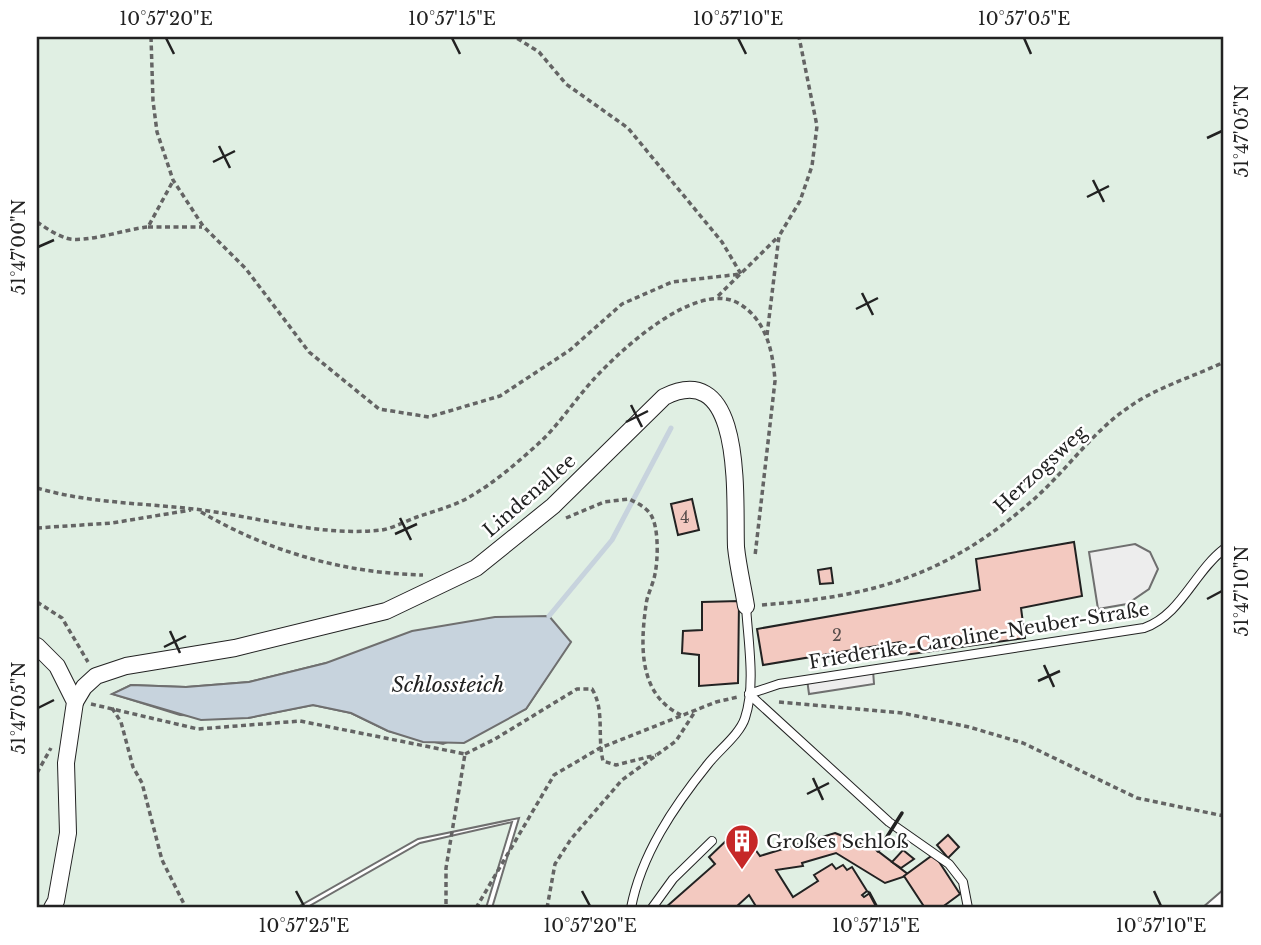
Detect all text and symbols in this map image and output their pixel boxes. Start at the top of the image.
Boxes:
text: 10°57'20"E [119,8,213,30]
text: 10°57'15"E [408,8,496,30]
text: 10°57'10"E [693,8,783,30]
text: 10°57'05"E [978,8,1070,30]
text: 51°47'05"N [1231,84,1253,178]
text: 51°47'00"N [8,199,30,295]
street label: Herzogsweg [989,420,1092,518]
street label: Lindenallee [478,449,580,542]
house number: 4 [680,507,690,527]
text: 51°47'10"N [1231,545,1253,637]
street label: Friederike-Caroline-Neuber-Straße [807,597,1151,674]
house number: 2 [832,625,842,645]
text: 51°47'05"N [8,661,30,755]
water label: Schlossteich [392,672,504,698]
building icon: Großes Schloß [723,822,761,871]
place label: Großes Schloß [766,830,909,853]
text: 10°57'25"E [259,915,349,937]
text: 10°57'20"E [543,915,637,937]
text: 10°57'15"E [832,915,920,937]
text: 10°57'10"E [1116,915,1206,937]

